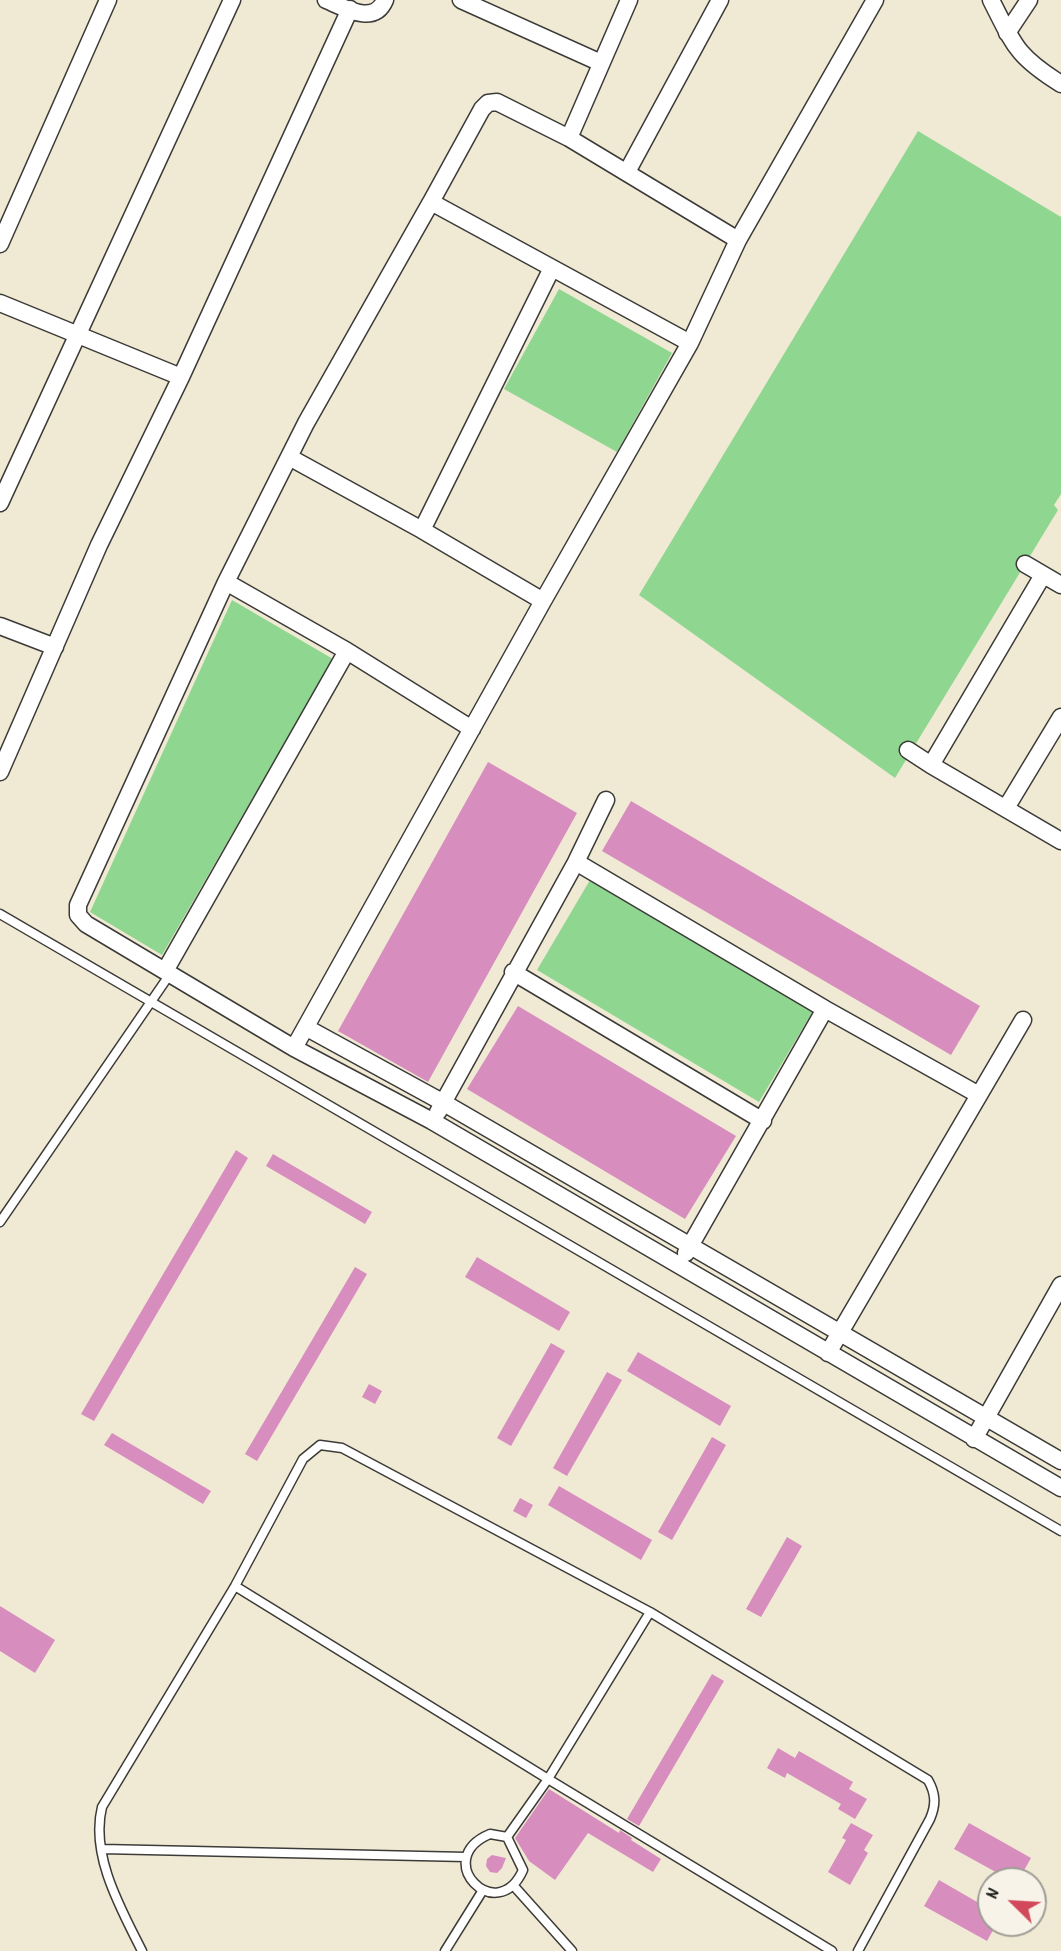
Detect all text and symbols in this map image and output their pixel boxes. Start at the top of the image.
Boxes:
north arrow [977,1867,1047,1937]
text: N [980,1884,1008,1904]

